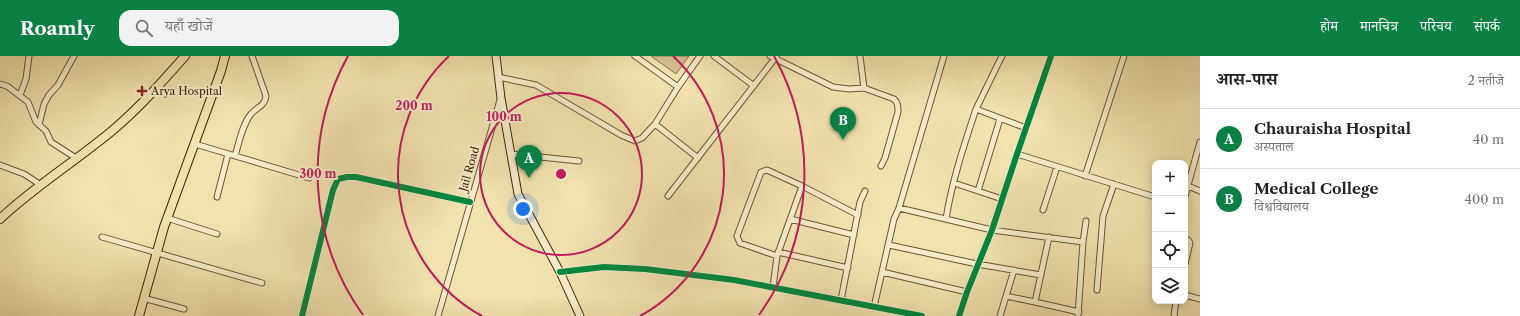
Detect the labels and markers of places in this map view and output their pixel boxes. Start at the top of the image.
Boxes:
place label: Arya Hospital [150,84,223,98]
marker: Arya Hospital [136,85,148,97]
pin: B [830,107,856,140]
pin: A [516,145,542,178]
centre of rings [554,167,568,181]

